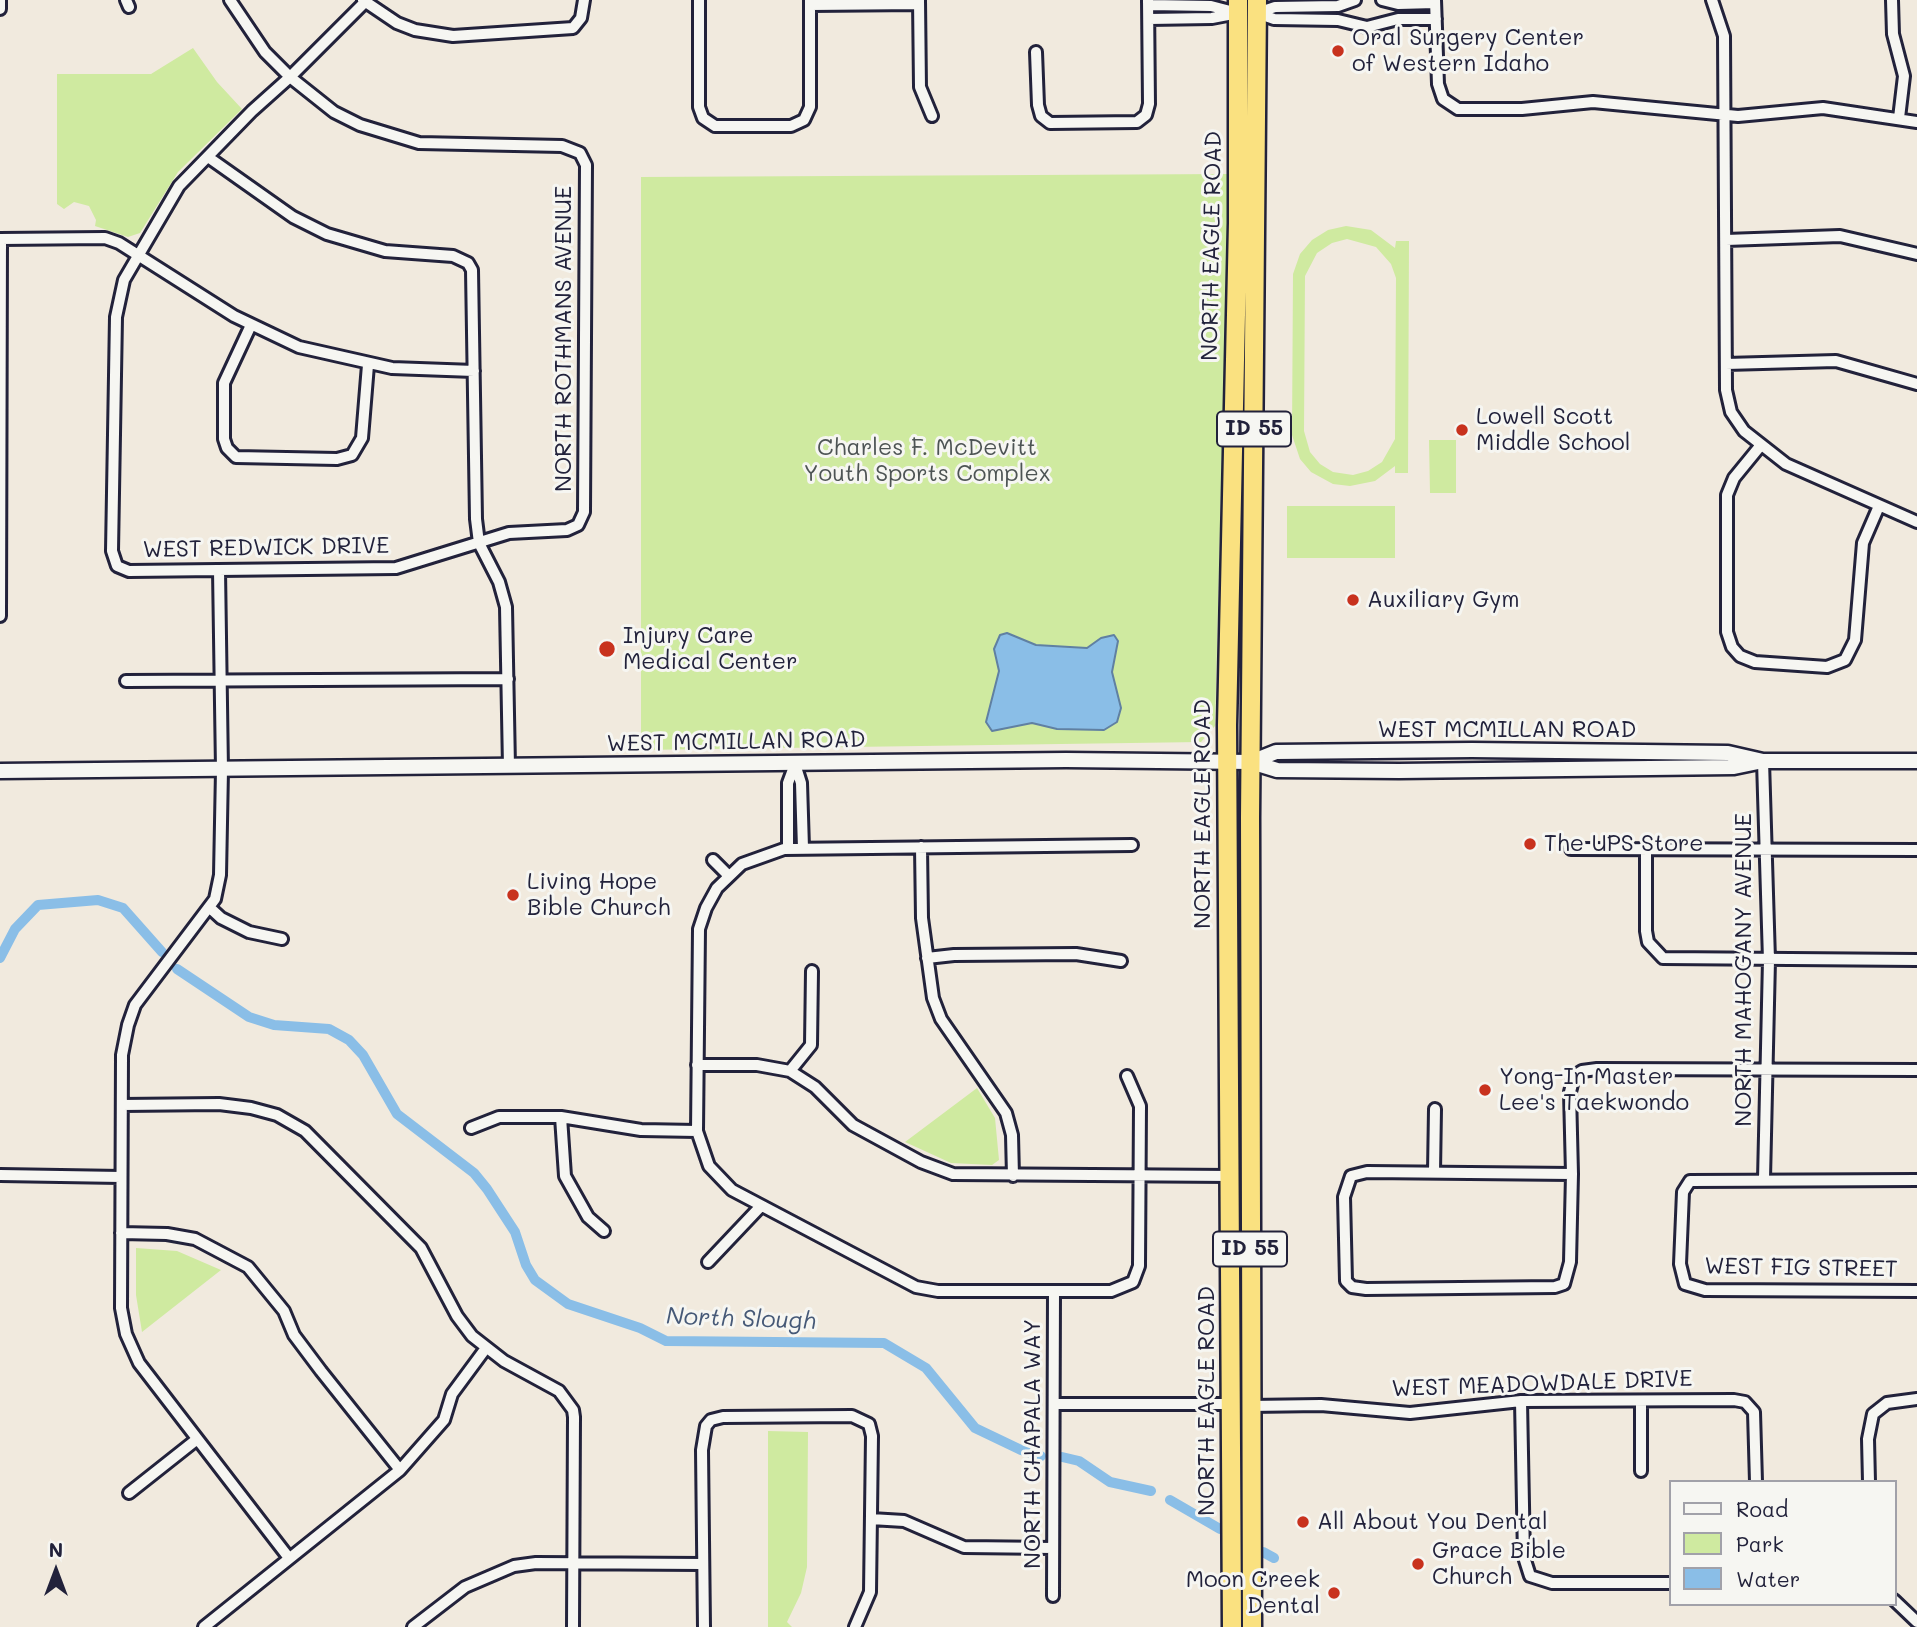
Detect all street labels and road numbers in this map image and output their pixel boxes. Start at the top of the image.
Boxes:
street label: NORTH EAGLE ROAD [1196,131,1228,361]
street label: NORTH ROTHMANS AVENUE [550,186,578,492]
road number: ID 55 [1217,412,1291,446]
street label: WEST REDWICK DRIVE [142,532,390,564]
street label: NORTH EAGLE ROAD [1189,699,1217,929]
street label: WEST MCMILLAN ROAD [1378,716,1636,744]
street label: WEST MCMILLAN ROAD [606,726,866,758]
street label: NORTH MAHOGANY AVENUE [1730,813,1758,1127]
road number: ID 55 [1213,1232,1287,1266]
street label: WEST FIG STREET [1704,1253,1898,1283]
street label: NORTH EAGLE ROAD [1193,1286,1221,1516]
street label: NORTH CHAPALA WAY [1019,1319,1047,1569]
street label: WEST MEADOWDALE DRIVE [1391,1365,1693,1403]

